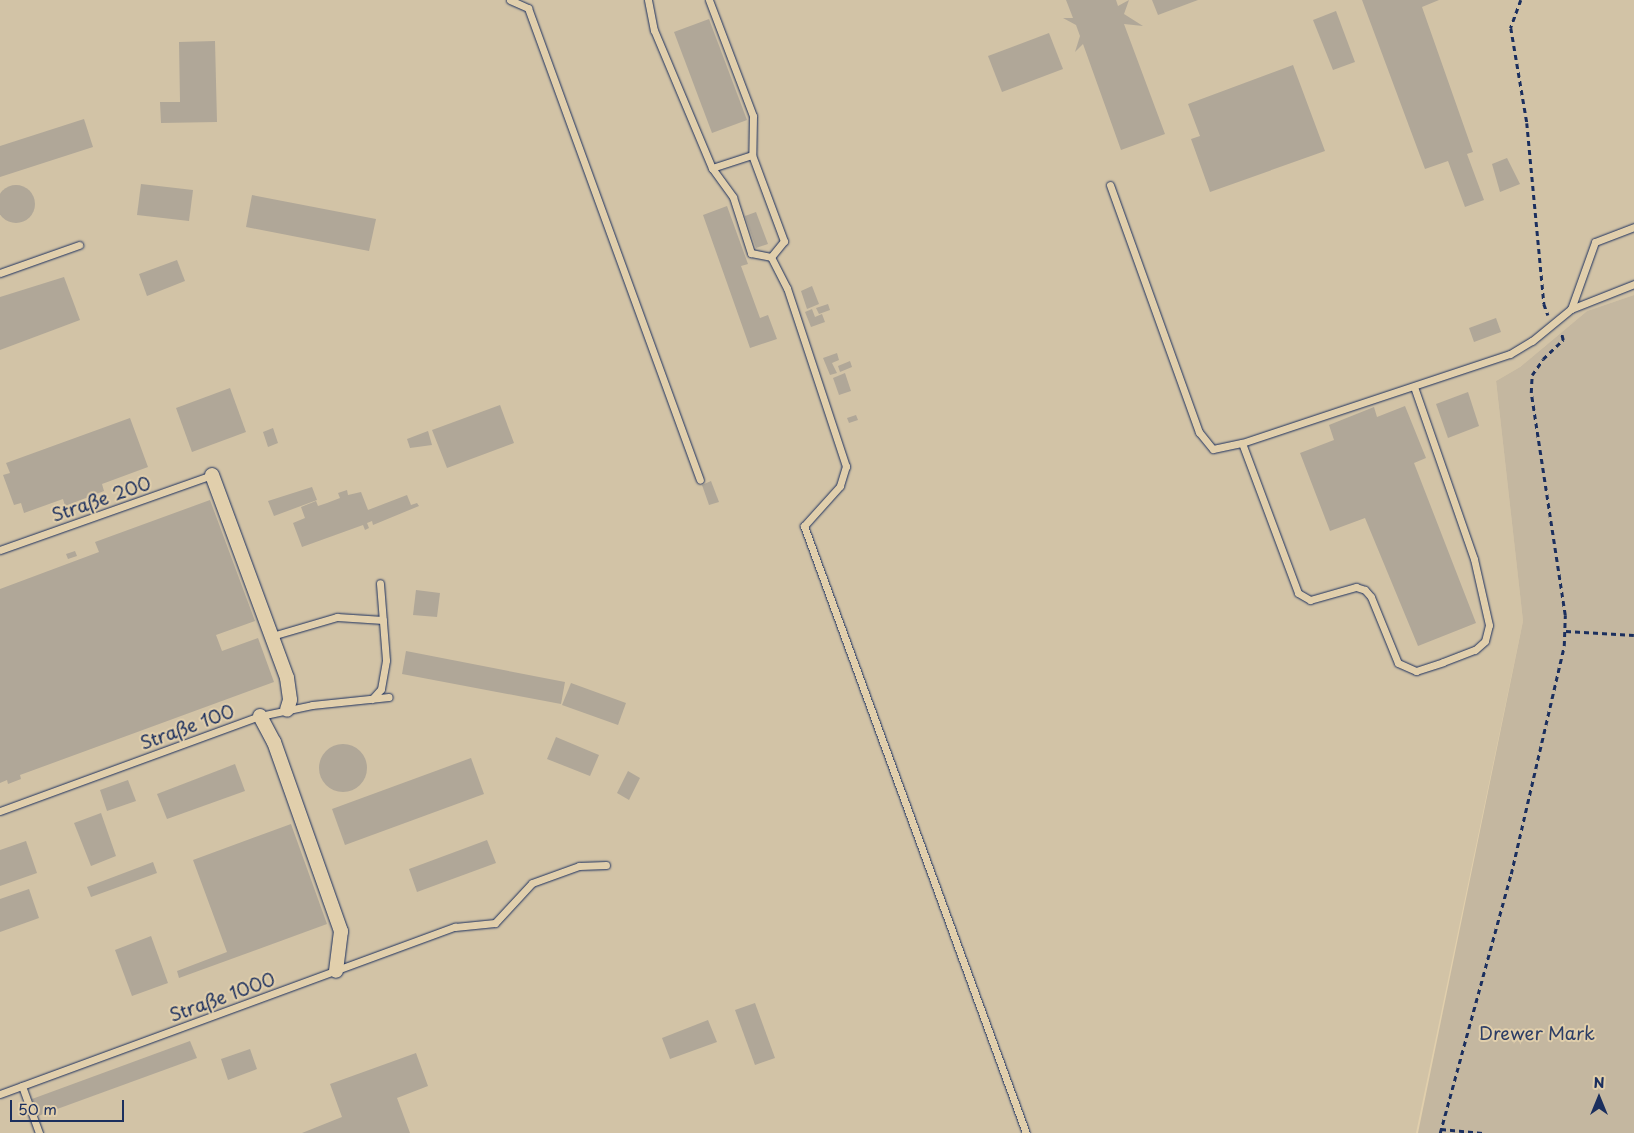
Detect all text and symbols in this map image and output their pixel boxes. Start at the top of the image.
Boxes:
street label: Straße 200 [48,472,154,526]
street label: Straße 100 [136,700,238,754]
street label: Straße 1000 [166,968,278,1026]
park label: Drewer Mark [1479,1022,1595,1044]
text: N [1593,1072,1605,1093]
north arrow [1574,1073,1624,1123]
scale bar [12,1090,126,1122]
text: 50 m [18,1097,57,1120]

